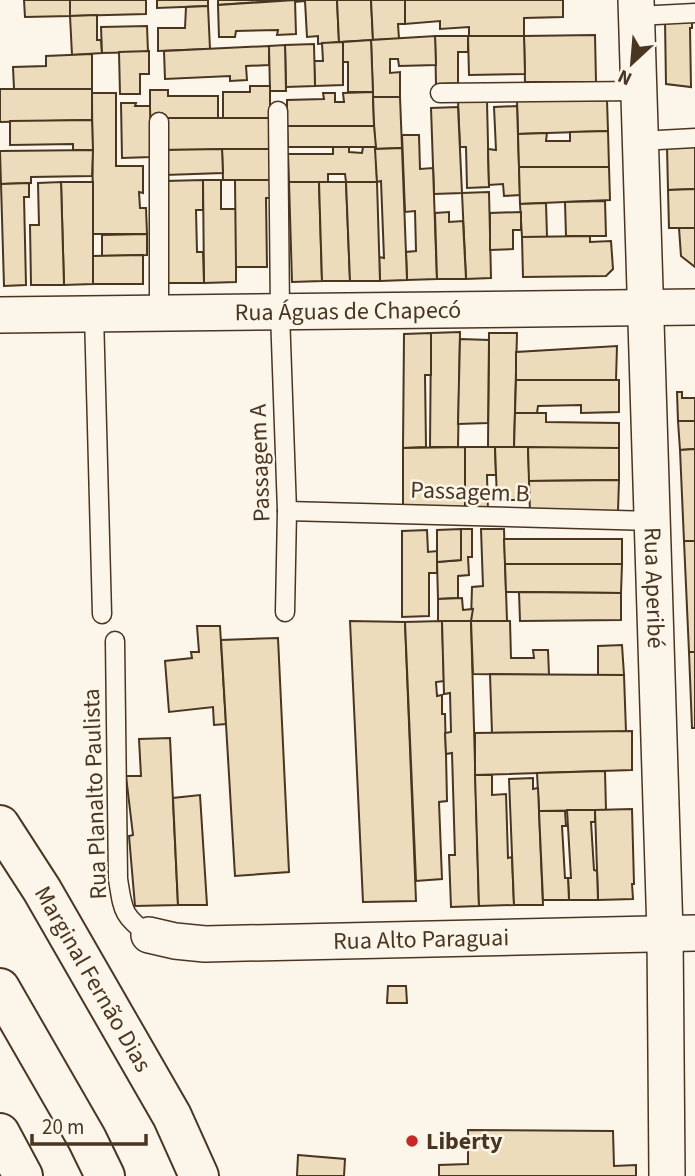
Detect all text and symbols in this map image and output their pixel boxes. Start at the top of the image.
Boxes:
north arrow [597,28,667,98]
text: N [614,62,637,92]
street label: Rua Águas de Chapecó [235,292,461,330]
street label: Passagem A [240,403,280,523]
street label: Passagem B [410,472,530,512]
street label: Rua Aperibé [635,527,674,649]
street label: Rua Planalto Paulista [74,688,116,900]
street label: Marginal Fernão Dias [26,879,161,1078]
street label: Rua Alto Paraguai [333,920,510,959]
scale bar [32,1102,145,1146]
text: 20 m [42,1112,84,1142]
place label: Liberty [426,1124,503,1159]
marker: Liberty [404,1133,420,1149]

